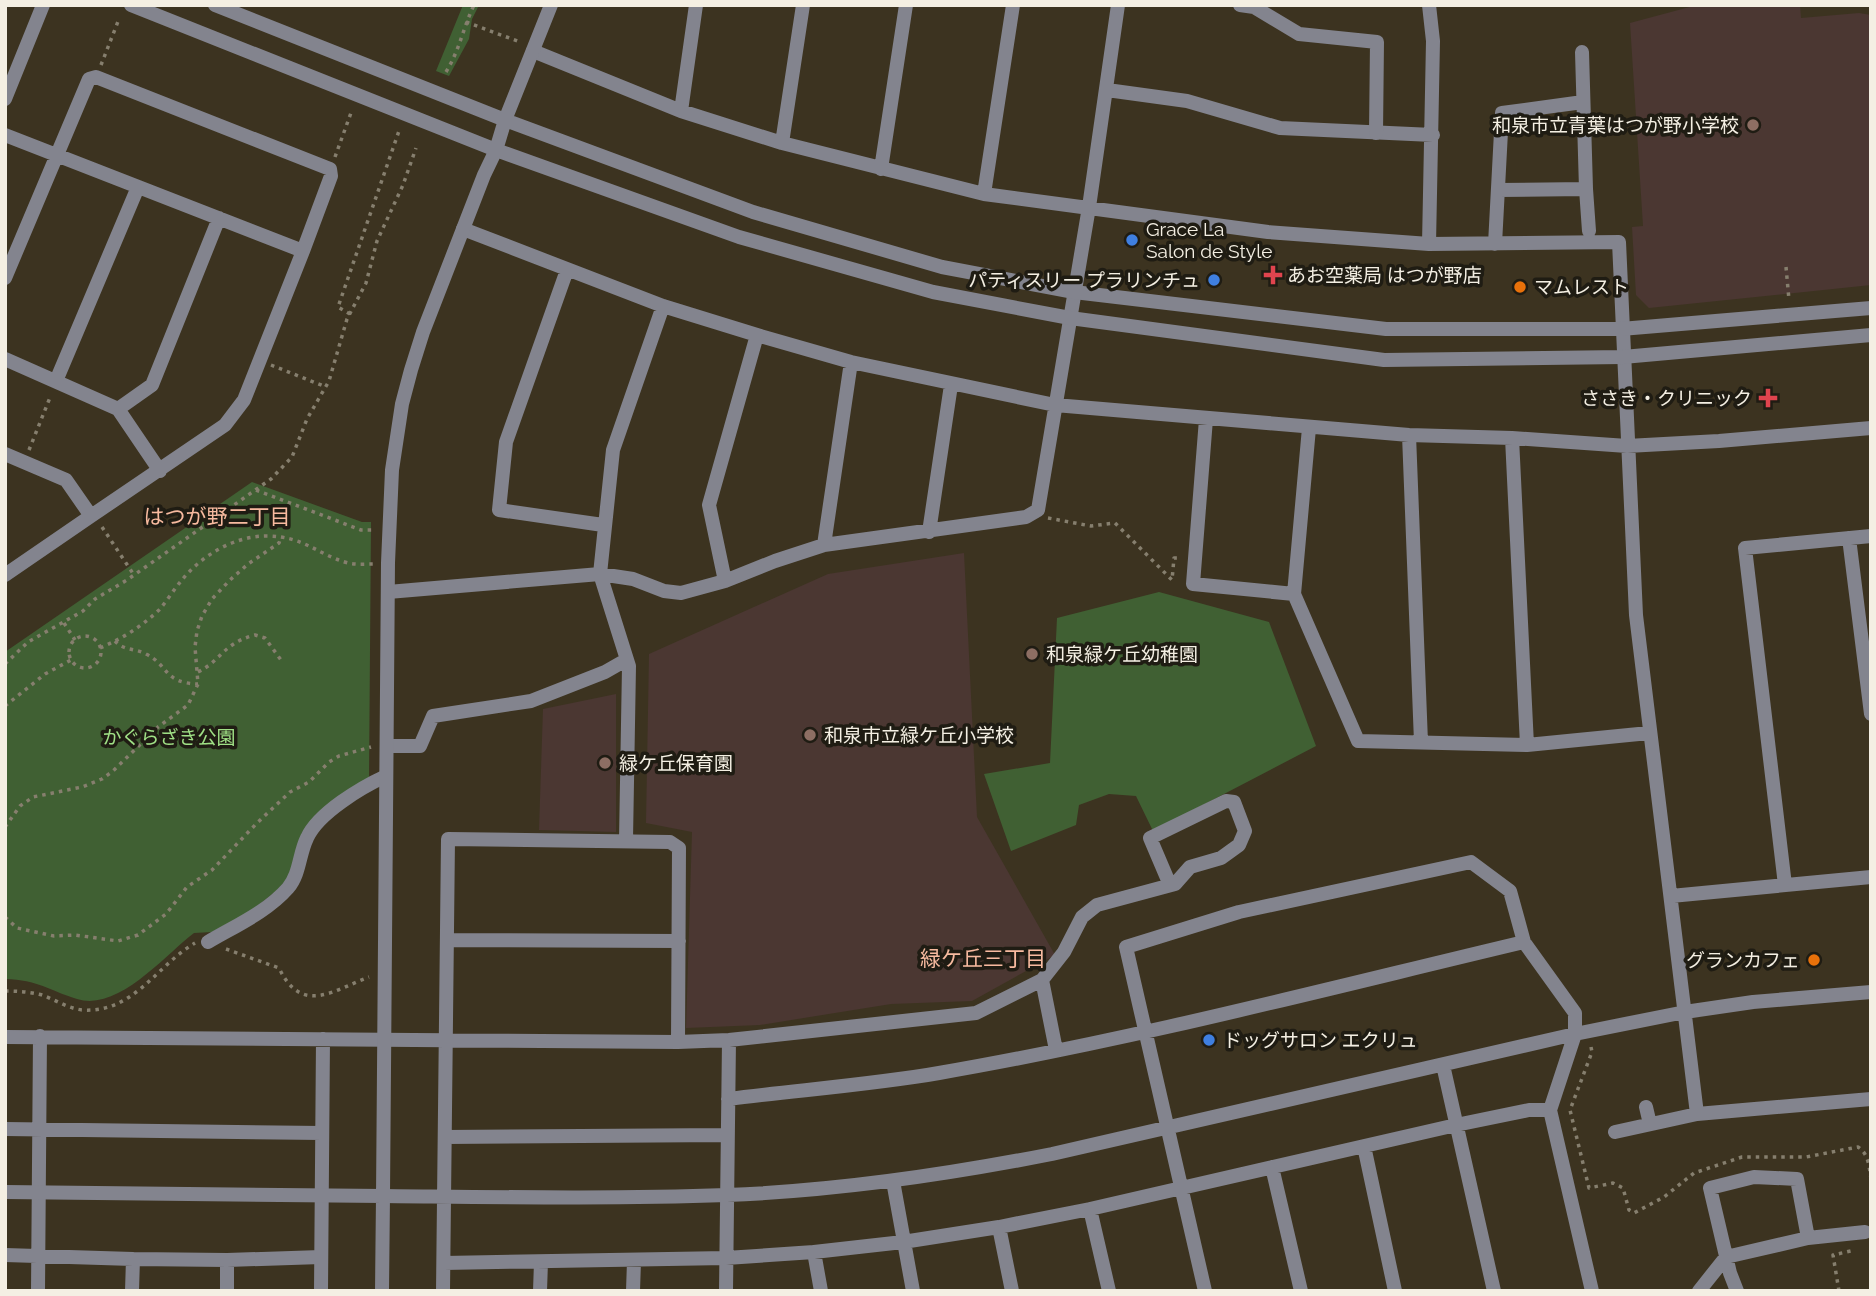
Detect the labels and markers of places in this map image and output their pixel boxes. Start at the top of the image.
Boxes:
place label: 和泉市立青葉はつが野小学校 [1492,114,1739,136]
marker: 和泉市立青葉はつが野小学校 [1745,117,1761,133]
place label: Grace La Salon de Style [1146,218,1272,262]
marker: Grace La Salon de Style [1124,232,1140,248]
place label: あお空薬局 はつが野店 [1287,264,1482,286]
marker: あお空薬局 はつが野店 [1265,267,1281,283]
place label: パティスリー プラリンチュ [968,269,1200,291]
marker: パティスリー プラリンチュ [1206,272,1222,288]
place label: マムレスト [1534,276,1629,298]
marker: マムレスト [1512,279,1528,295]
place label: ささき・クリニック [1581,387,1752,409]
marker: ささき・クリニック [1758,388,1778,408]
place label: 和泉緑ケ丘幼稚園 [1046,643,1198,665]
marker: 和泉緑ケ丘幼稚園 [1024,646,1040,662]
place label: 和泉市立緑ケ丘小学校 [824,724,1014,746]
marker: 和泉市立緑ケ丘小学校 [802,727,818,743]
place label: 緑ケ丘保育園 [619,752,733,774]
marker: 緑ケ丘保育園 [597,755,613,771]
place label: グランカフェ [1686,949,1800,971]
marker: グランカフェ [1806,952,1822,968]
place label: ドッグサロン エクリュ [1223,1029,1418,1051]
marker: ドッグサロン エクリュ [1201,1032,1217,1048]

